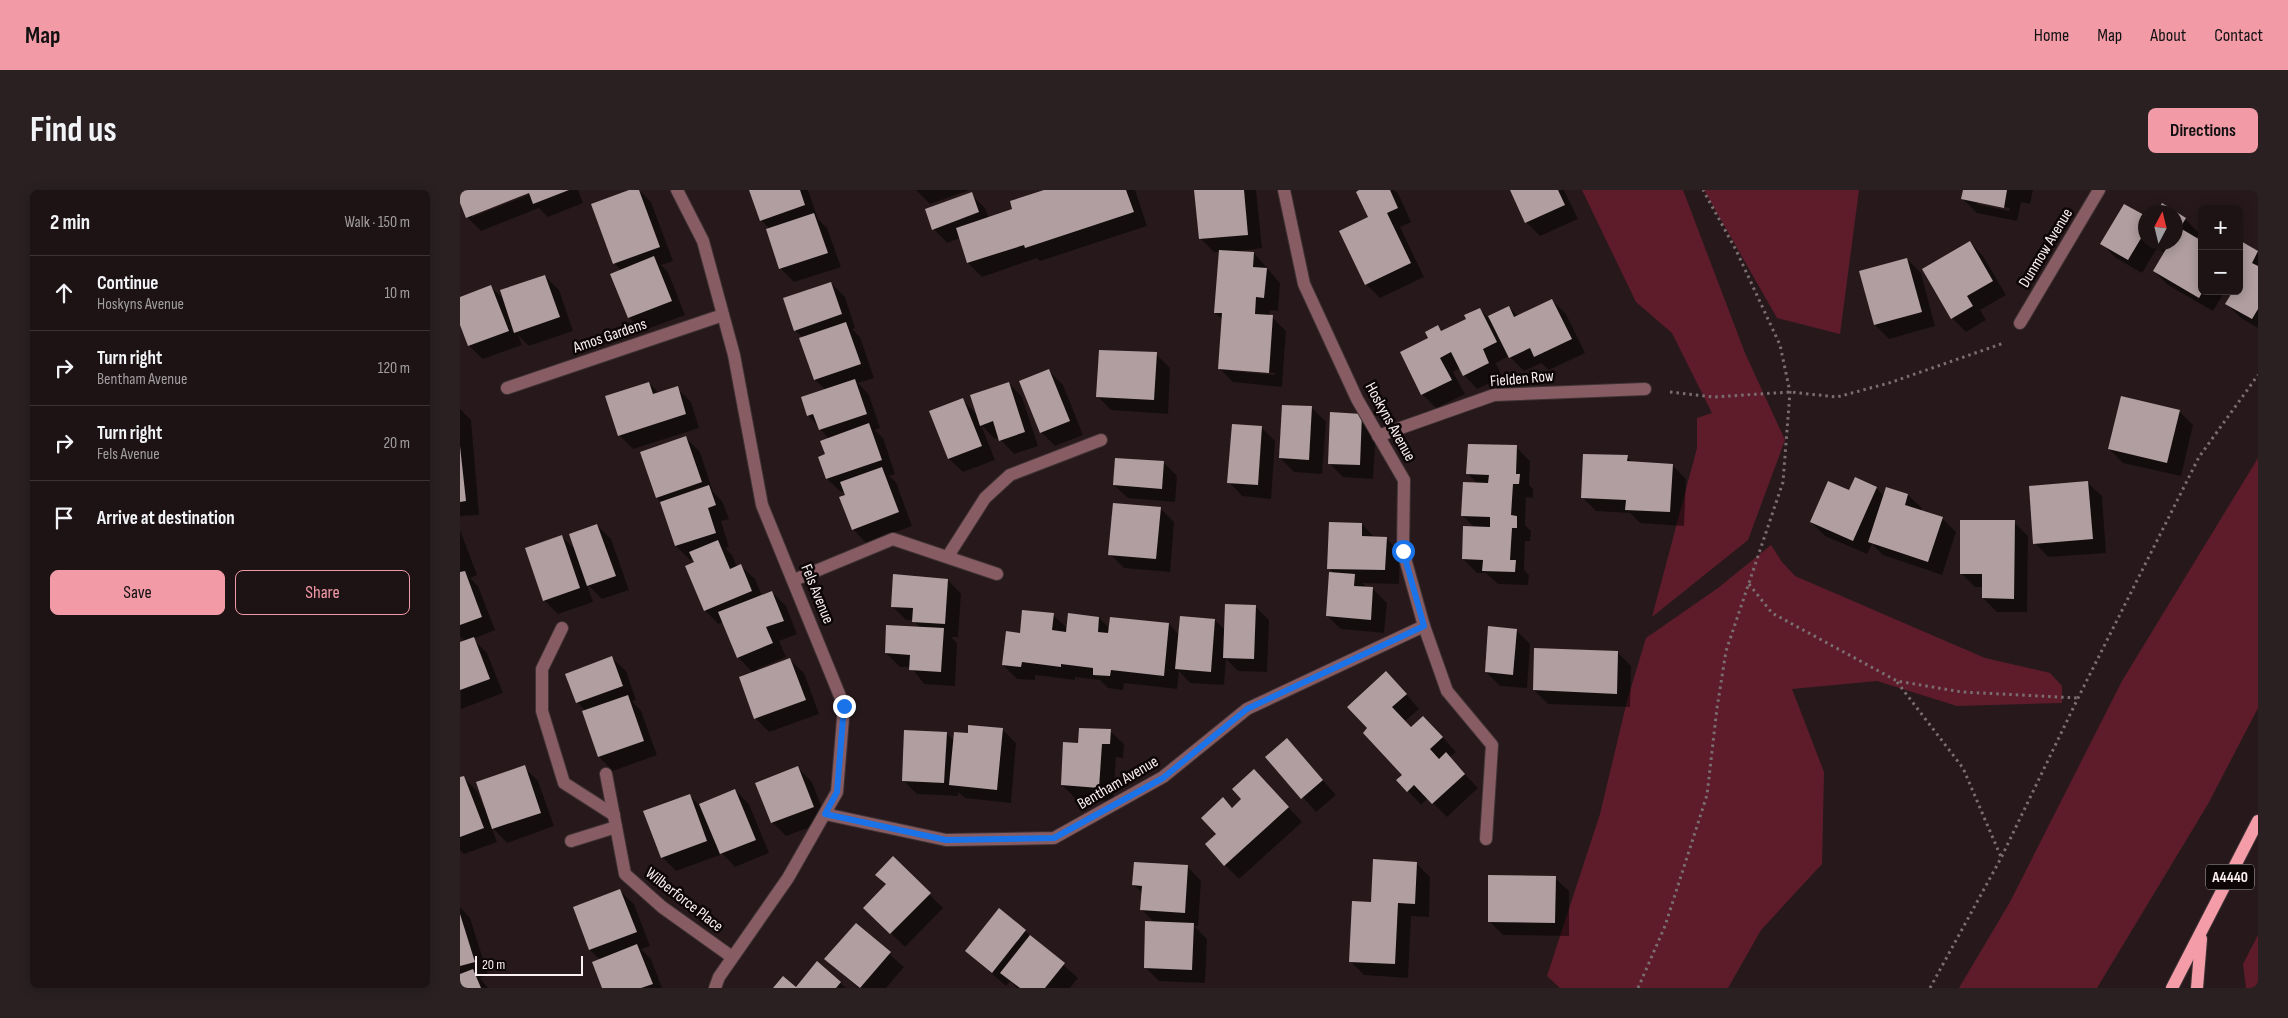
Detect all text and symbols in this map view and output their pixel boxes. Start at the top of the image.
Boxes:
text: Map [25,21,60,50]
text: Home [2034,25,2069,46]
text: Map [2097,25,2122,46]
text: About [2150,25,2186,46]
text: Contact [2214,25,2263,46]
button: Directions [2148,108,2258,153]
text: Find us [30,109,117,152]
street label: Dunmow Avenue [2015,205,2077,291]
north arrow [2138,205,2183,250]
map controls [2198,205,2243,295]
button: + [2198,205,2243,250]
text: 2 min [50,210,90,235]
text: Walk · 150 m [345,213,410,232]
button: − [2198,250,2243,295]
text: Continue [97,272,158,295]
icon: ahead [50,279,78,307]
text: 10 m [384,284,410,303]
text: Hoskyns Avenue [97,295,184,314]
street label: Amos Gardens [570,314,649,358]
text: Turn right [97,347,162,370]
icon: right [50,354,78,382]
text: 120 m [378,359,410,378]
street label: Fielden Row [1489,367,1555,391]
text: Bentham Avenue [97,370,187,389]
street label: Hoskyns Avenue [1361,379,1419,465]
text: Turn right [97,422,162,445]
icon: right [50,429,78,457]
text: 20 m [383,434,410,453]
text: Fels Avenue [97,445,160,464]
icon: arrive [50,504,78,532]
text: Arrive at destination [97,507,235,530]
route start [1392,540,1415,563]
street label: Fels Avenue [796,561,838,627]
button: Save [50,570,225,615]
button: Share [235,570,410,615]
route end [833,695,856,718]
street label: Bentham Avenue [1074,752,1162,814]
street label: Wilberforce Place [641,864,727,936]
road number: A4440 [2206,864,2254,890]
scale bar [475,953,582,976]
text: 20 m [482,956,505,973]

